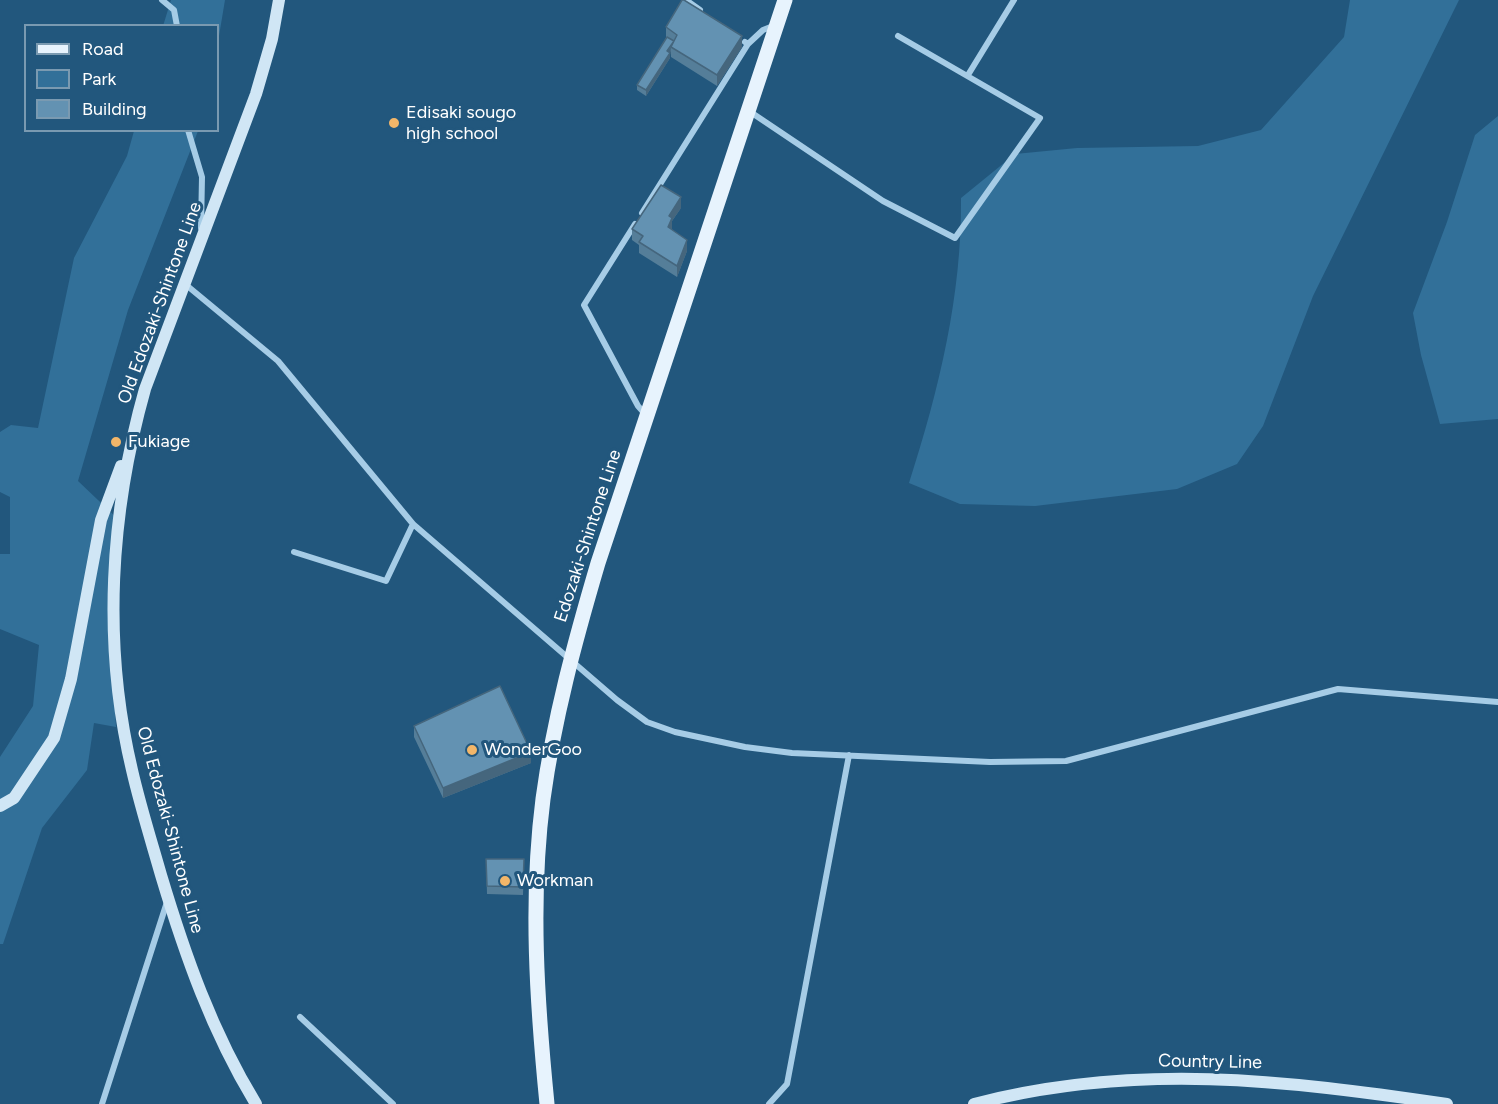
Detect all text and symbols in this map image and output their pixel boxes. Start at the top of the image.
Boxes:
legend [24,24,219,132]
text: Road [82,38,123,60]
text: Park [82,68,116,90]
text: Building [82,98,147,120]
place label: Edisaki sougo high school [406,102,516,144]
marker: Edisaki sougo high school [387,116,401,130]
street label: Old Edozaki-Shintone Line [113,199,207,407]
place label: Fukiage [128,431,190,453]
marker: Fukiage [109,435,123,449]
street label: Edozaki-Shintone Line [550,447,626,625]
street label: Old Edozaki-Shintone Line [132,724,208,936]
place label: WonderGoo [484,739,582,761]
marker: WonderGoo [465,743,479,757]
place label: Workman [517,870,593,892]
marker: Workman [498,874,512,888]
street label: Country Line [1158,1050,1262,1074]

